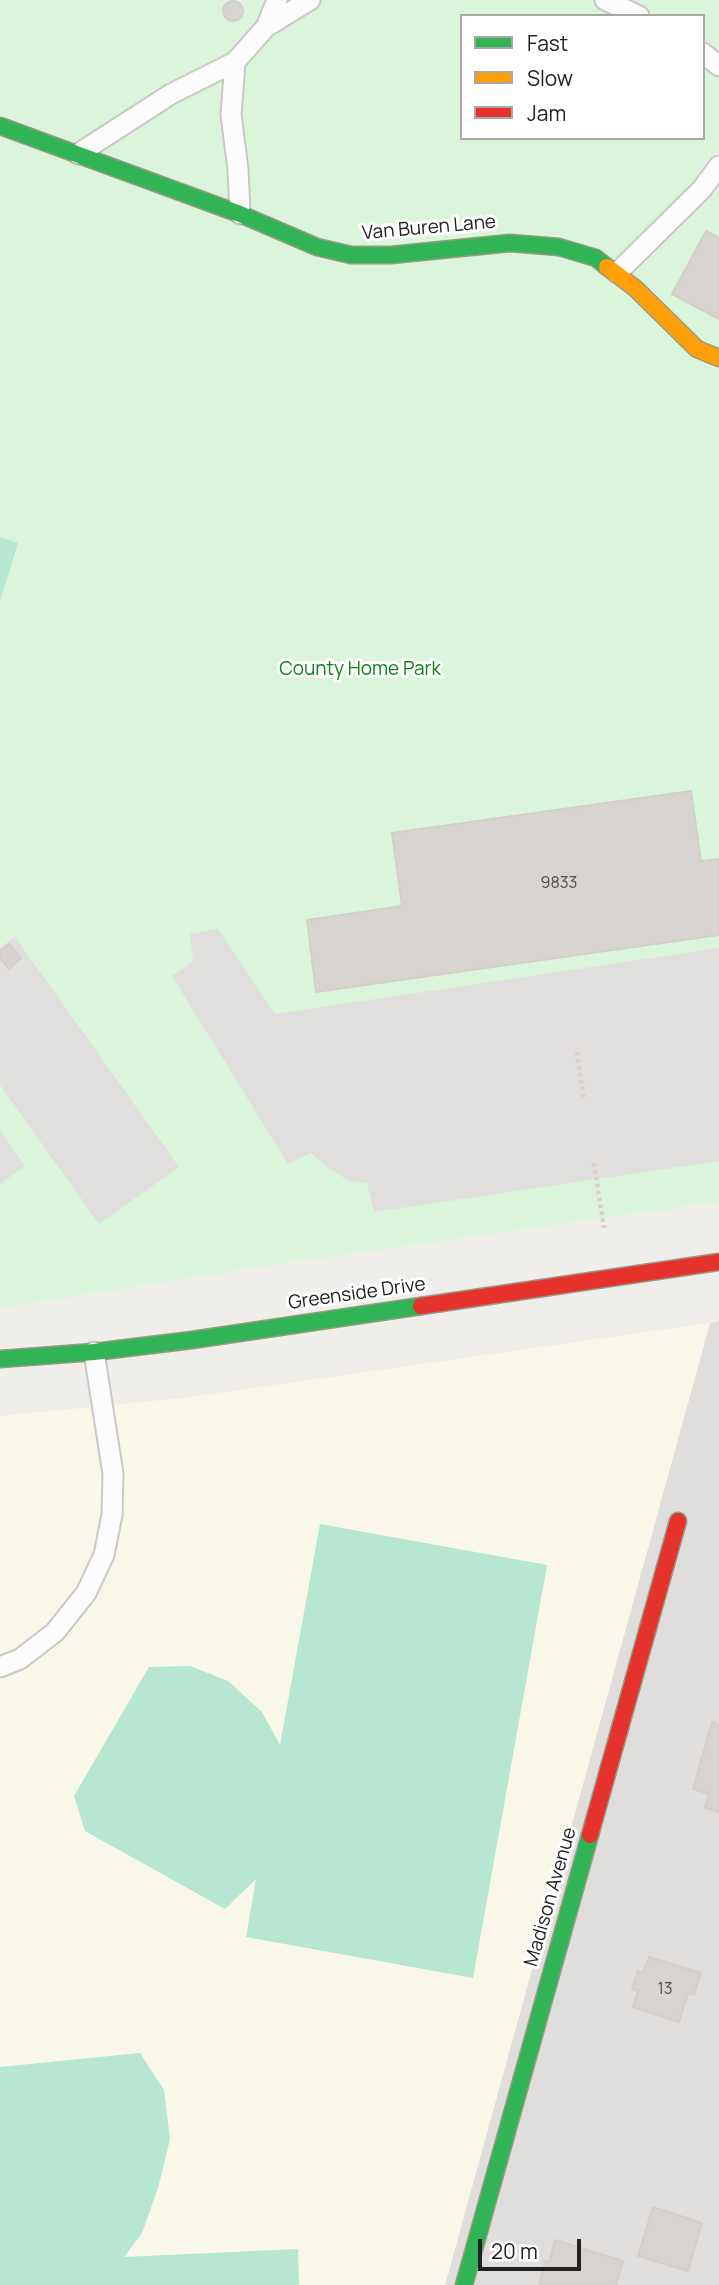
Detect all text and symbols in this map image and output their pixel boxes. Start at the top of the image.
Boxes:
legend [460,14,705,140]
text: Fast [527,29,568,57]
text: Slow [527,64,573,92]
text: Jam [527,99,566,127]
street label: Van Buren Lane [361,211,497,245]
park label: County Home Park [279,659,441,681]
house number: 9833 [541,874,577,894]
street label: Greenside Drive [287,1273,427,1315]
street label: Madison Avenue [520,1825,582,1969]
house number: 13 [657,1980,673,2000]
scale bar [481,2226,584,2270]
text: 20 m [491,2237,538,2265]

